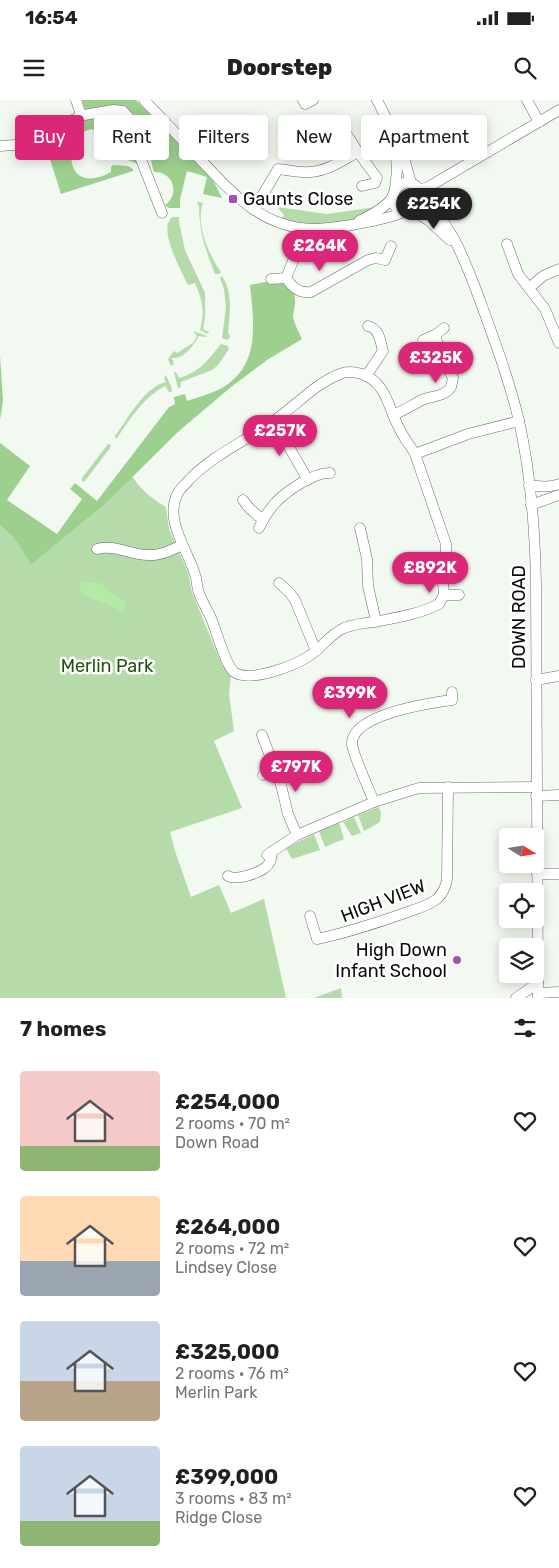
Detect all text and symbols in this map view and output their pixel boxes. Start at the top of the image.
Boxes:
text: 16:54 [25,6,78,29]
icon: menu [20,54,48,82]
text: Doorstep [227,54,332,81]
icon: search [511,54,539,82]
chip: Buy [15,115,84,160]
chip: Rent [94,115,169,160]
chip: Filters [179,115,268,160]
chip: New [278,115,351,160]
chip: Apartment [361,115,487,160]
place label: Gaunts Close [243,188,353,210]
pin: £254K [399,188,469,230]
marker: Gaunts Close [227,193,239,205]
text: £254K [407,194,461,213]
pin: £264K [285,230,355,272]
text: £264K [293,236,347,255]
pin: £325K [401,342,471,384]
text: £325K [409,348,463,367]
pin: £257K [245,414,315,457]
text: £257K [254,421,306,440]
pin: £892K [395,552,465,594]
text: £892K [403,558,457,577]
street label: DOWN ROAD [508,565,530,669]
park label: Merlin Park [61,655,154,677]
pin: £399K [315,676,385,719]
text: £399K [323,683,377,702]
pin: £797K [261,750,331,793]
text: £797K [271,757,321,776]
north arrow [499,828,544,872]
map controls [499,828,544,983]
street label: HIGH VIEW [338,875,428,927]
button: locate [499,883,544,928]
button: layers [499,938,544,983]
place label: High Down Infant School [335,939,447,982]
marker: High Down Infant School [451,954,463,966]
icon: filters [511,1014,539,1042]
text: 7 homes [20,1016,106,1041]
text: £254,000 [175,1089,280,1114]
icon: home [60,1091,120,1151]
icon: heart [511,1107,539,1135]
text: 2 rooms · 70 m² [175,1114,290,1133]
text: Down Road [175,1133,259,1152]
text: £264,000 [175,1214,280,1239]
icon: home [60,1216,120,1276]
icon: heart [511,1232,539,1260]
text: 2 rooms · 72 m² [175,1239,289,1258]
text: Lindsey Close [175,1258,277,1277]
text: £325,000 [175,1339,280,1364]
icon: home [60,1341,120,1401]
icon: heart [511,1357,539,1385]
text: 2 rooms · 76 m² [175,1364,289,1383]
text: Merlin Park [175,1383,257,1402]
text: £399,000 [175,1464,278,1489]
icon: home [60,1466,120,1526]
icon: heart [511,1482,539,1510]
text: 3 rooms · 83 m² [175,1489,292,1508]
text: Ridge Close [175,1508,262,1527]

